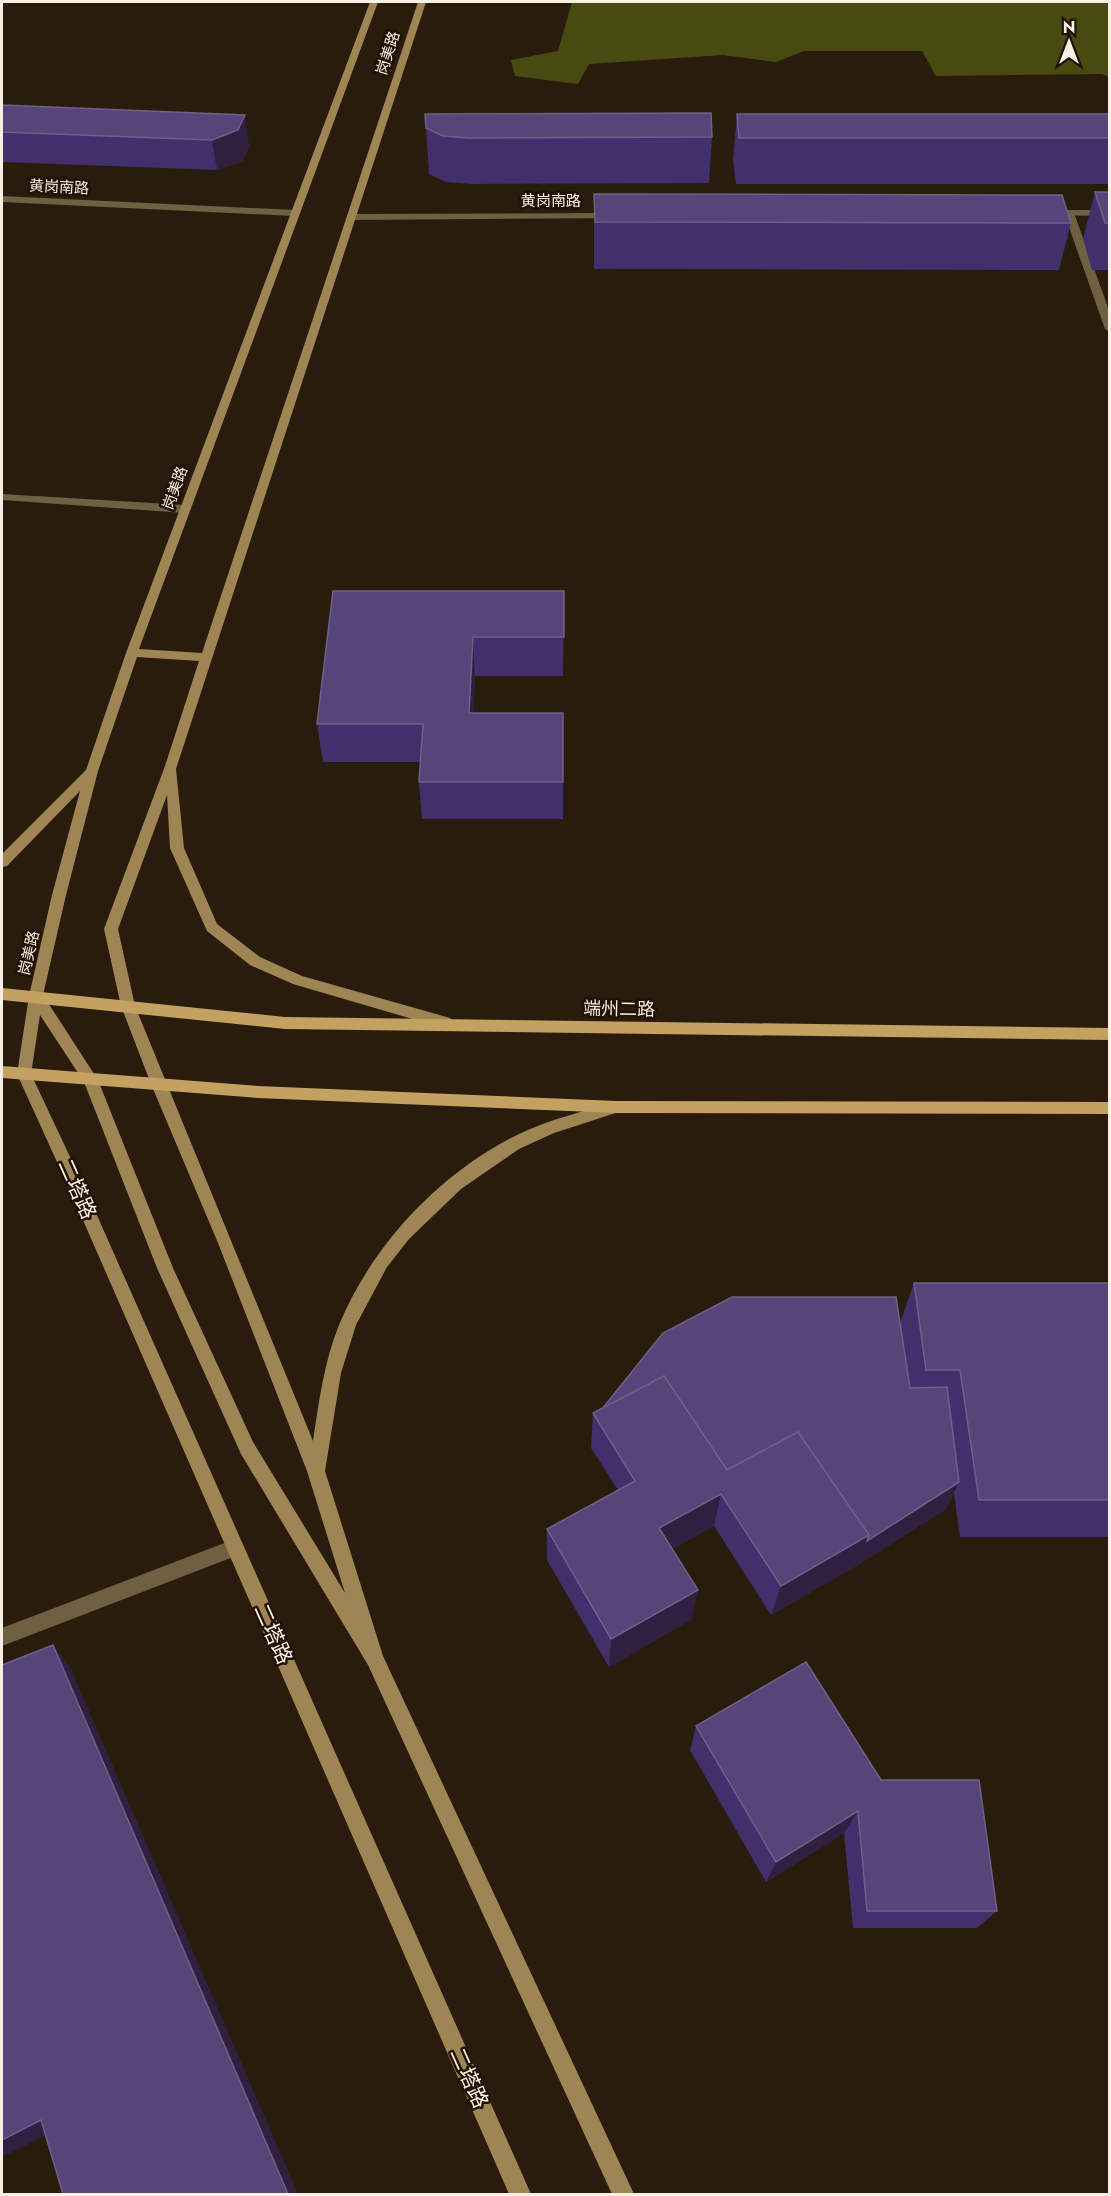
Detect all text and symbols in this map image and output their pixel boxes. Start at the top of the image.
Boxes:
north arrow [1039,12,1099,72]
text: N [1063,16,1075,39]
street label: 岗美路 [371,28,405,78]
street label: 黄岗南路 [28,174,90,200]
street label: 黄岗南路 [521,190,581,212]
street label: 岗美路 [157,463,193,513]
street label: 岗美路 [13,929,45,977]
street label: 端州二路 [583,995,655,1023]
street label: 二塔路 [50,1154,104,1224]
street label: 二塔路 [246,1599,300,1669]
street label: 二塔路 [442,2043,496,2113]

